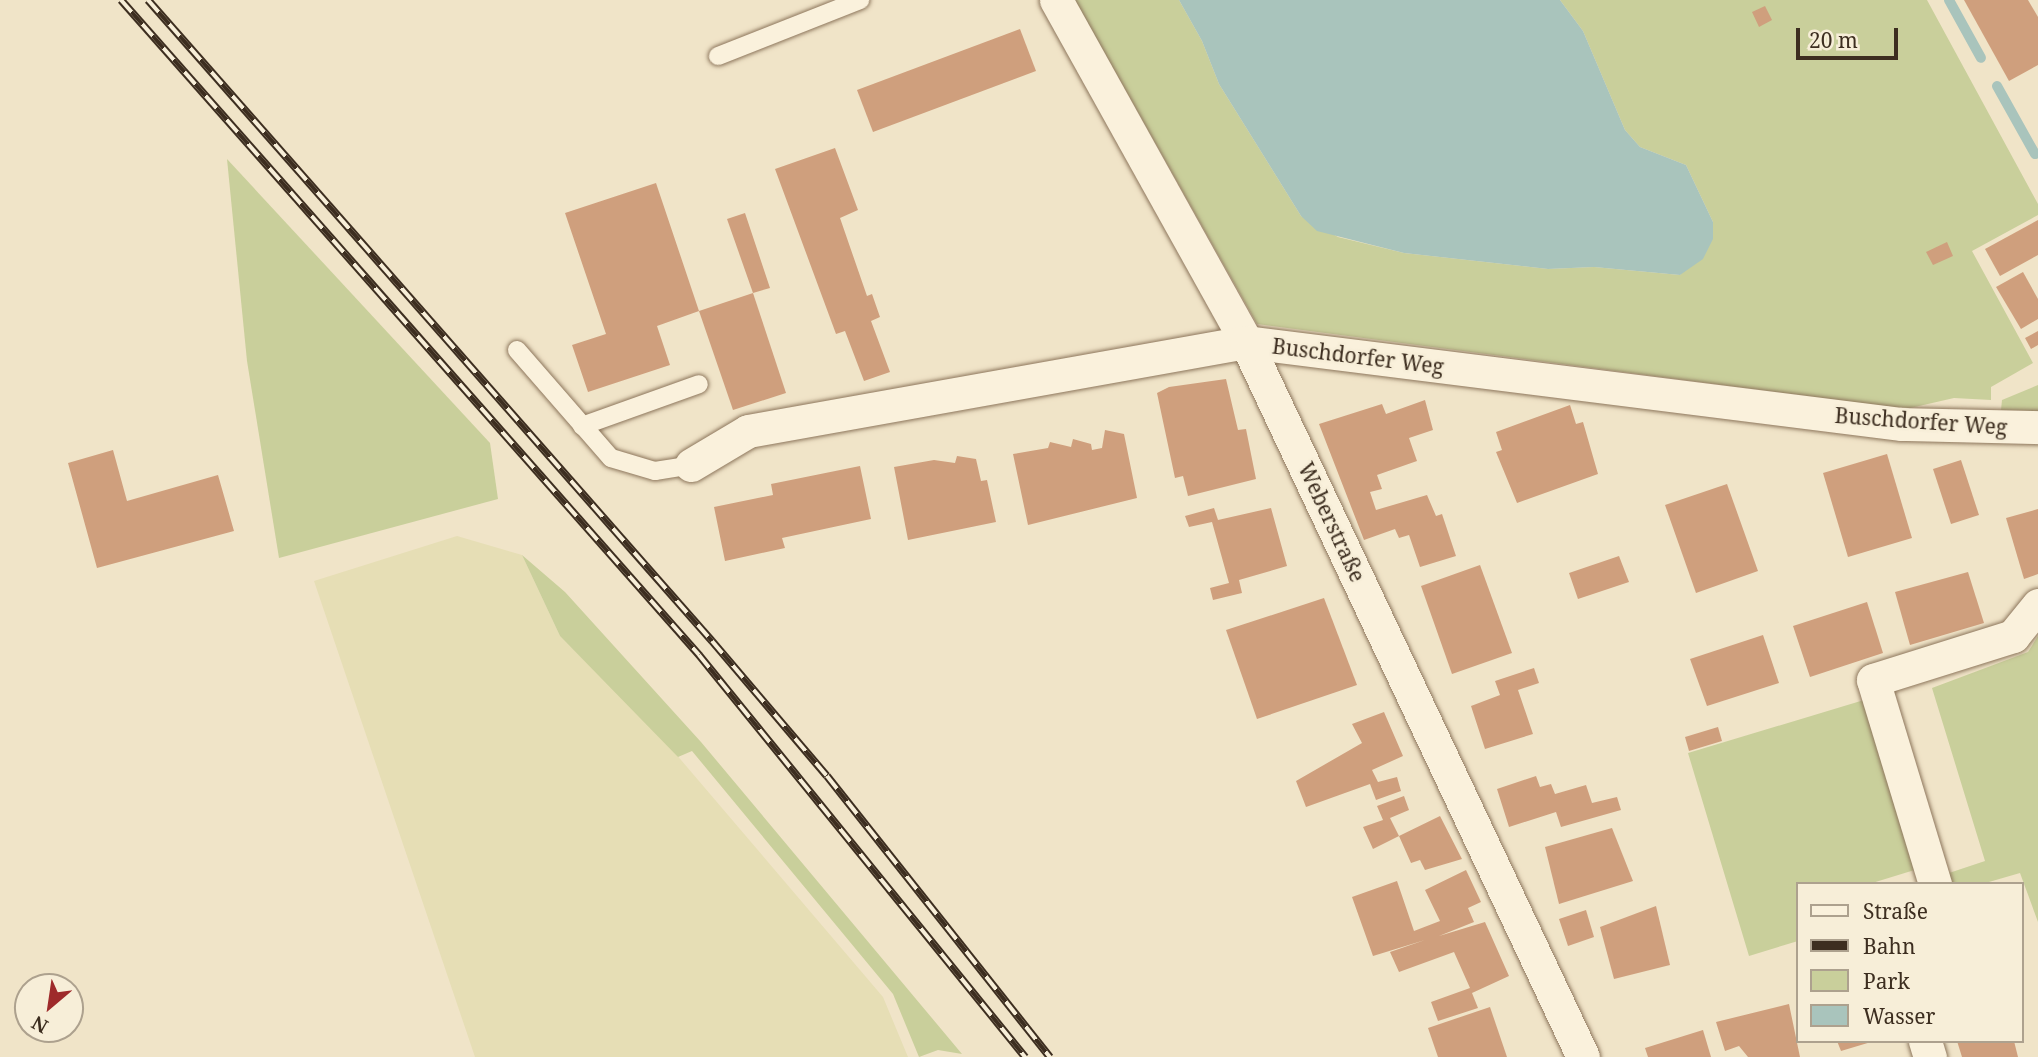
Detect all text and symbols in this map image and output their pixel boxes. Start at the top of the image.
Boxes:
scale bar [1800,14,1902,58]
text: 20 m [1809,26,1858,54]
street label: Buschdorfer Weg [1271,333,1445,379]
street label: Buschdorfer Weg [1834,402,2008,440]
street label: Weberstraße [1293,458,1371,586]
legend [1797,882,2024,1043]
text: Straße [1863,897,1928,925]
text: Bahn [1863,932,1915,960]
text: Park [1863,967,1910,995]
north arrow [14,973,84,1043]
text: Wasser [1863,1002,1935,1030]
text: N [27,1010,53,1040]

